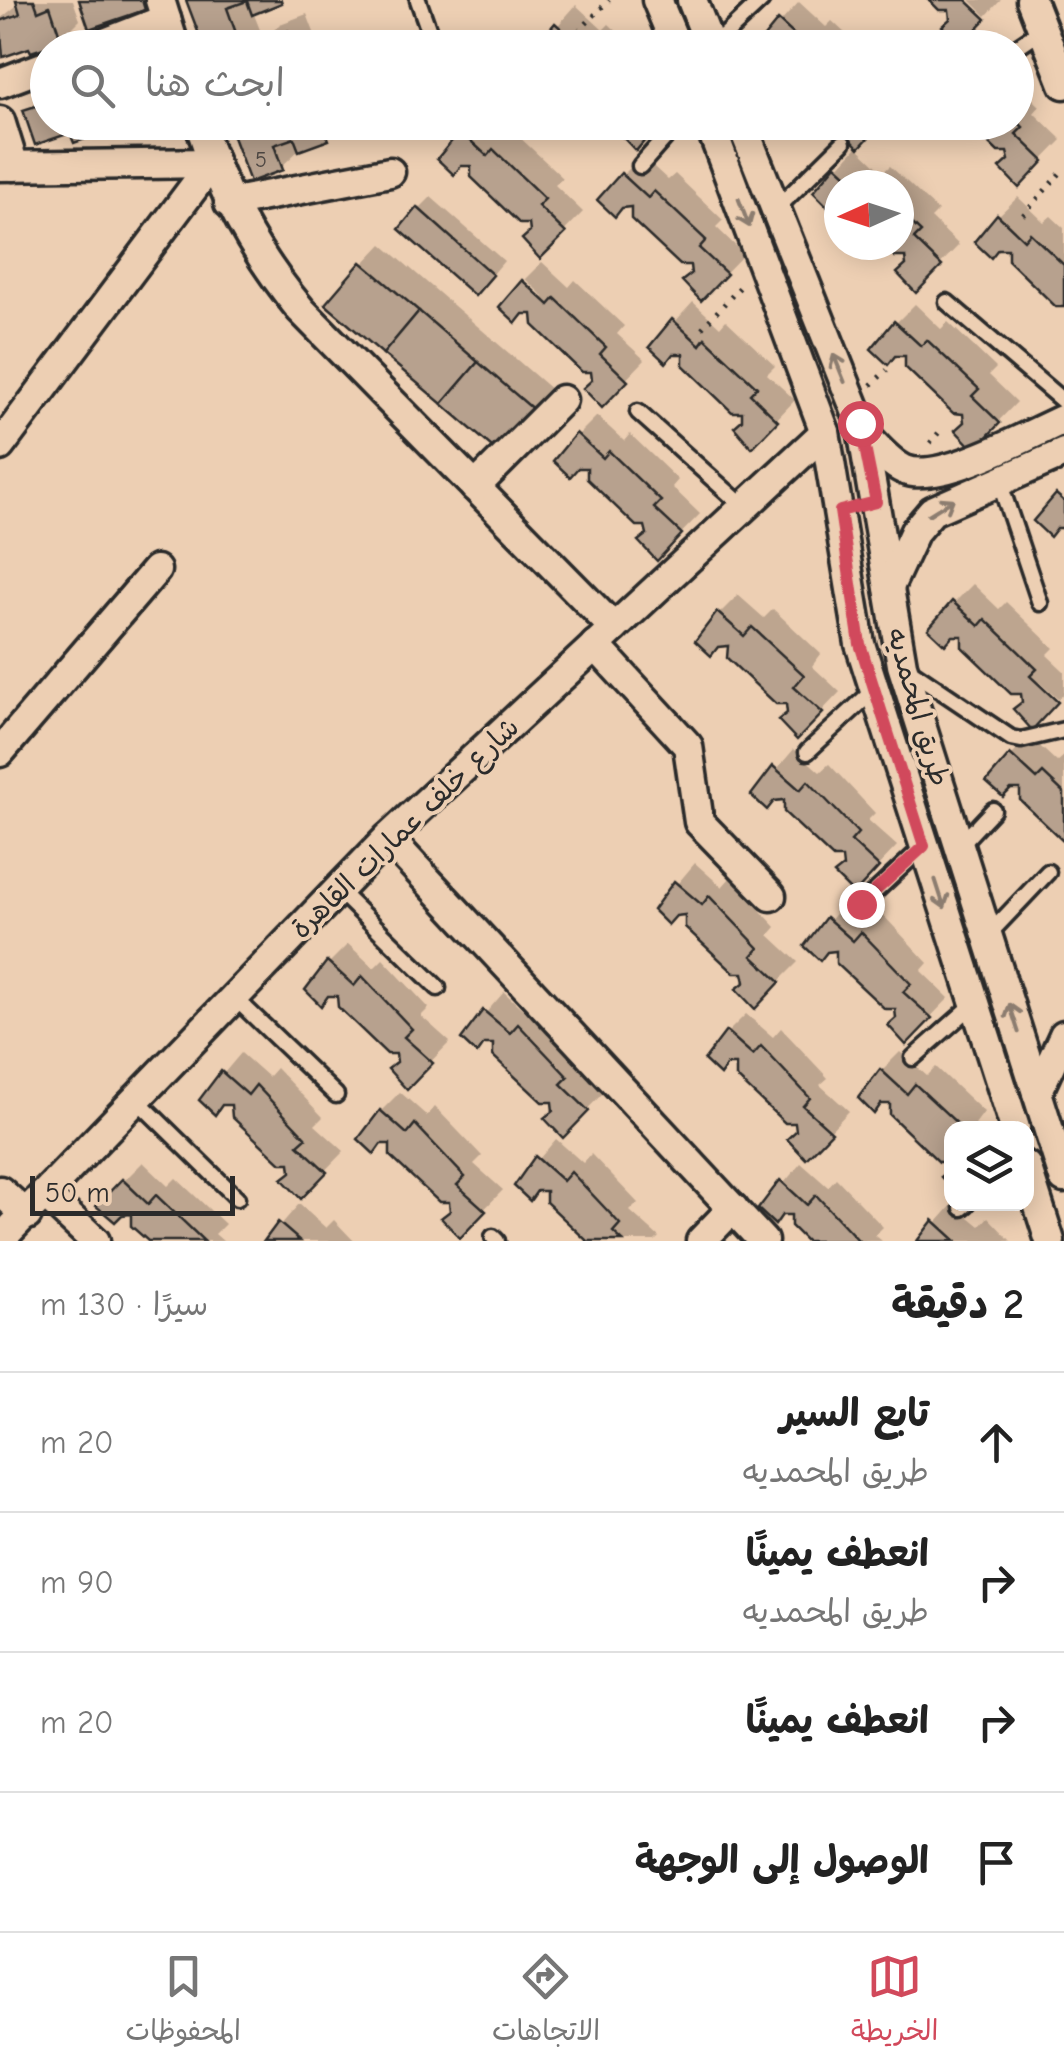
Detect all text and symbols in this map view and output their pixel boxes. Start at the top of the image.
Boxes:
search box [30,30,1034,140]
icon: search [65,58,120,113]
text: ابحث هنا [145,62,285,106]
house number: 5 [255,147,267,173]
north arrow [824,170,914,260]
one-way arrow [737,198,755,228]
one-way arrow [829,353,847,384]
route start [838,401,884,447]
one-way arrow [926,497,954,518]
street label: طريق المحمديه [880,624,956,790]
street label: شارع خلف عمارات القاهرة [285,711,527,947]
one-way arrow [932,877,950,909]
route end [839,882,885,928]
one-way arrow [1003,1003,1021,1034]
map controls [944,1121,1034,1211]
button: layers [944,1121,1034,1211]
scale bar [30,1171,235,1216]
text: 50 m [45,1177,110,1209]
text: 2 دقيقة [891,1280,1024,1329]
text: سيرًا · 130 m [40,1286,208,1323]
text: تابع السير [780,1392,929,1436]
icon: ahead [969,1415,1024,1470]
text: 20 m [40,1424,113,1461]
text: طريق المحمديه [743,1453,929,1490]
text: انعطف يمينًا [746,1532,929,1576]
icon: right [969,1555,1024,1610]
text: 90 m [40,1564,114,1601]
text: طريق المحمديه [743,1593,929,1630]
icon: right [969,1695,1024,1750]
text: انعطف يمينًا [746,1699,929,1743]
text: 20 m [40,1704,113,1741]
icon: arrive [969,1835,1024,1890]
text: الوصول إلى الوجهة [635,1839,929,1883]
tab: المحفوظات [126,1949,241,2055]
tab: الاتجاهات [492,1949,600,2055]
tab: الخريطة [851,1949,938,2055]

